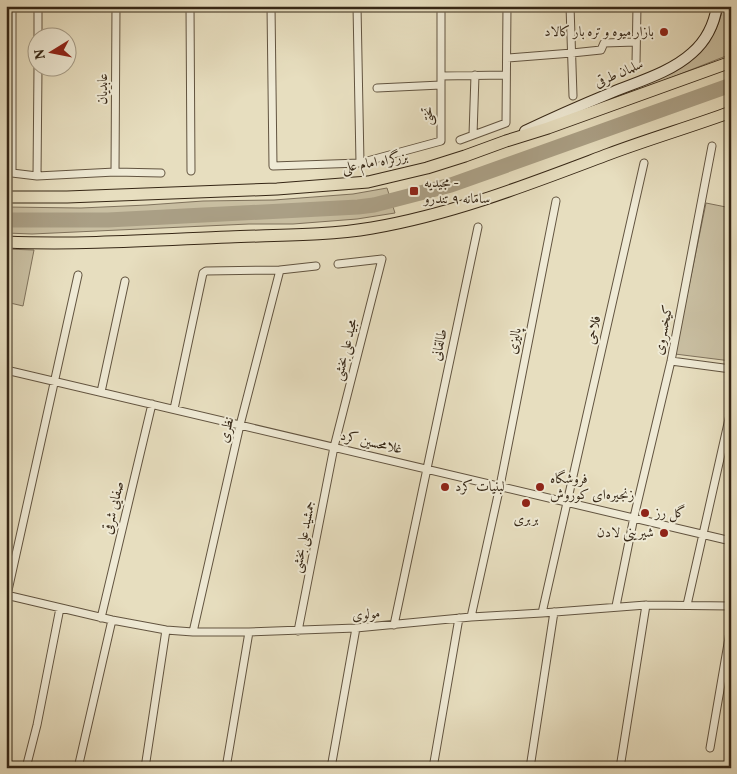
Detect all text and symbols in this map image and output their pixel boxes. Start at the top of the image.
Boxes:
place label: بازار میوه و تره بار کالاد [544,23,654,42]
marker: بازار میوه و تره بار کالاد [658,26,670,38]
north arrow [28,28,78,78]
text: N [30,47,51,61]
street label: سلمان طرقی [592,55,646,93]
street label: عابدیان [94,73,113,105]
street label: تختی [419,106,438,126]
street label: بزرگراه امام علی [340,147,410,180]
place label: مجیدیه - سامانه ۹ تندرو [422,174,490,209]
marker: مجیدیه - سامانه ۹ تندرو [408,185,420,197]
street label: کیخسروی [650,303,678,357]
street label: فلاحی [581,314,607,346]
street label: مجید علی بخشی [329,316,363,383]
street label: پالیزی [503,325,527,356]
street label: طالقانی [427,327,453,363]
street label: نظری [215,415,239,445]
street label: غلامحسین کرد [338,427,404,459]
place label: فروشگاه زنجیره‌ای کوروش [550,469,634,505]
place label: لبنیات کرد [455,478,505,497]
street label: صفایی شرقی [99,480,129,536]
marker: لبنیات کرد [439,481,451,493]
marker: فروشگاه زنجیره‌ای کوروش [534,481,546,493]
marker: بربری [520,497,532,509]
street label: جمشید علی بخشی [288,499,320,575]
place label: گل رز [653,504,686,523]
marker: گل رز [639,507,651,519]
place label: بربری [513,510,539,529]
place label: شیرینی لادن [597,524,654,543]
marker: شیرینی لادن [658,527,670,539]
street label: مولوی [351,604,381,626]

